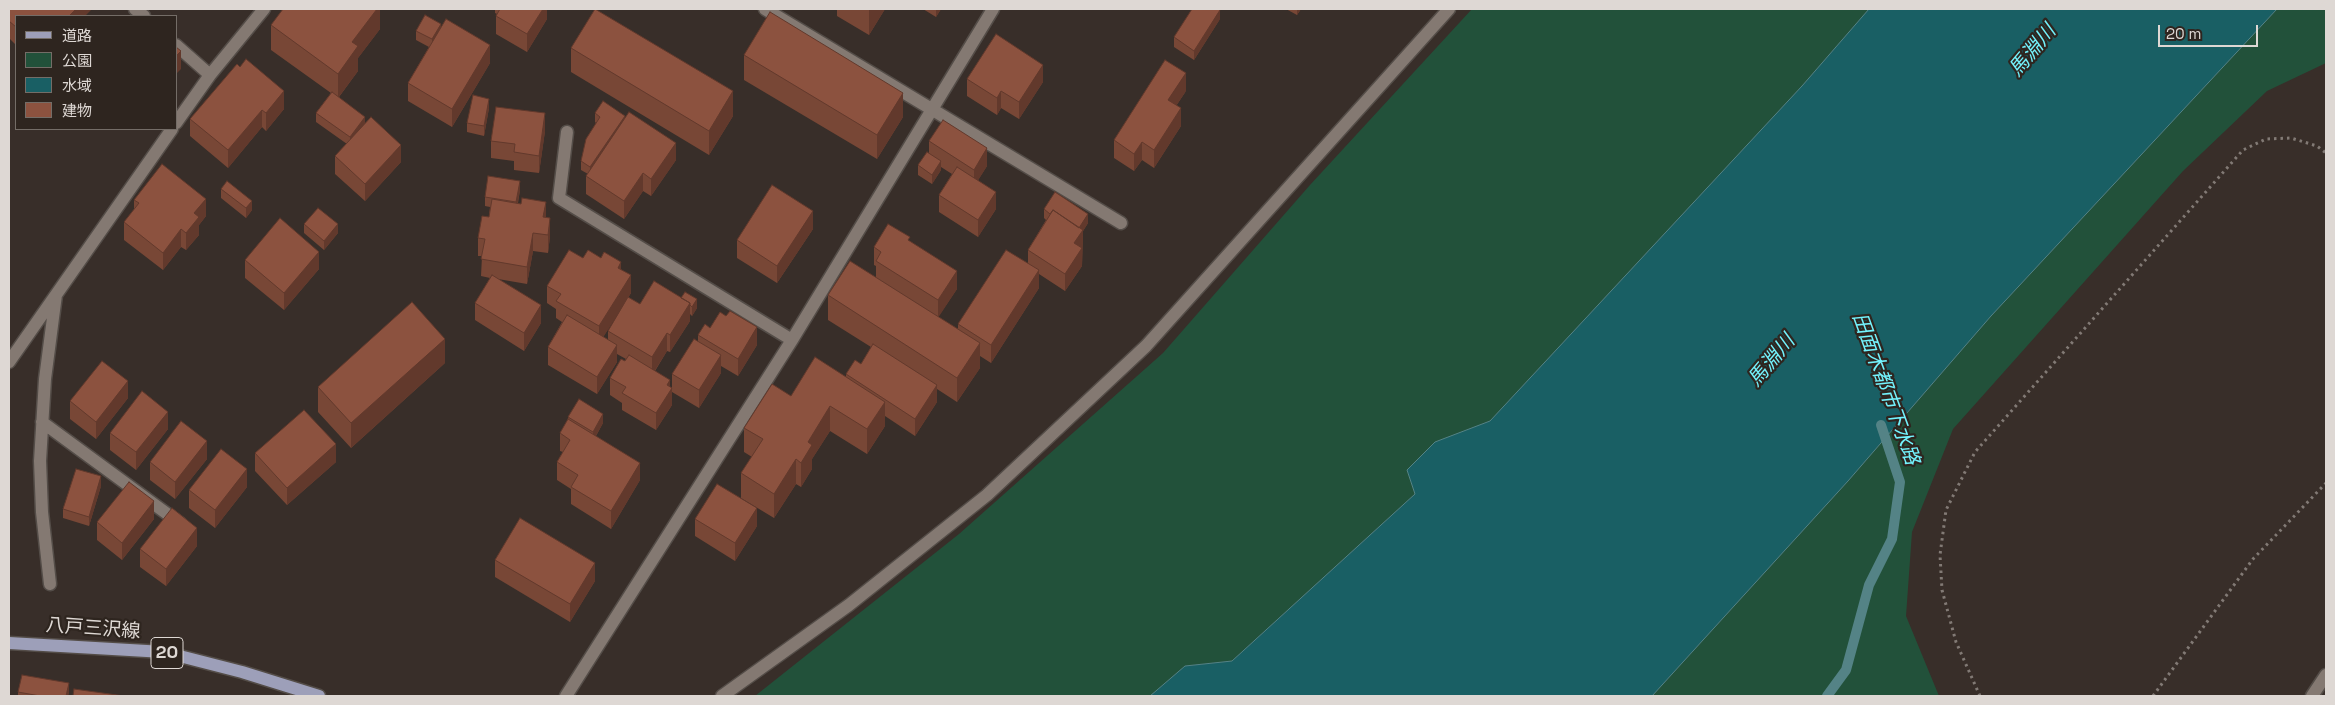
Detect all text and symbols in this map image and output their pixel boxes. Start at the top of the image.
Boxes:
legend [15,15,178,130]
scale bar [2160,15,2260,47]
water label: 馬淵川 [2005,20,2061,82]
text: 20 m [2166,24,2201,43]
text: 道路 [62,26,92,45]
text: 公園 [62,51,92,70]
text: 水域 [62,76,92,95]
text: 建物 [62,101,92,120]
water label: 田面木都市下水路 [1846,310,1924,468]
water label: 馬淵川 [1744,330,1800,392]
street label: 八戸三沢線 [45,614,141,644]
road number: 20 [151,638,183,668]

